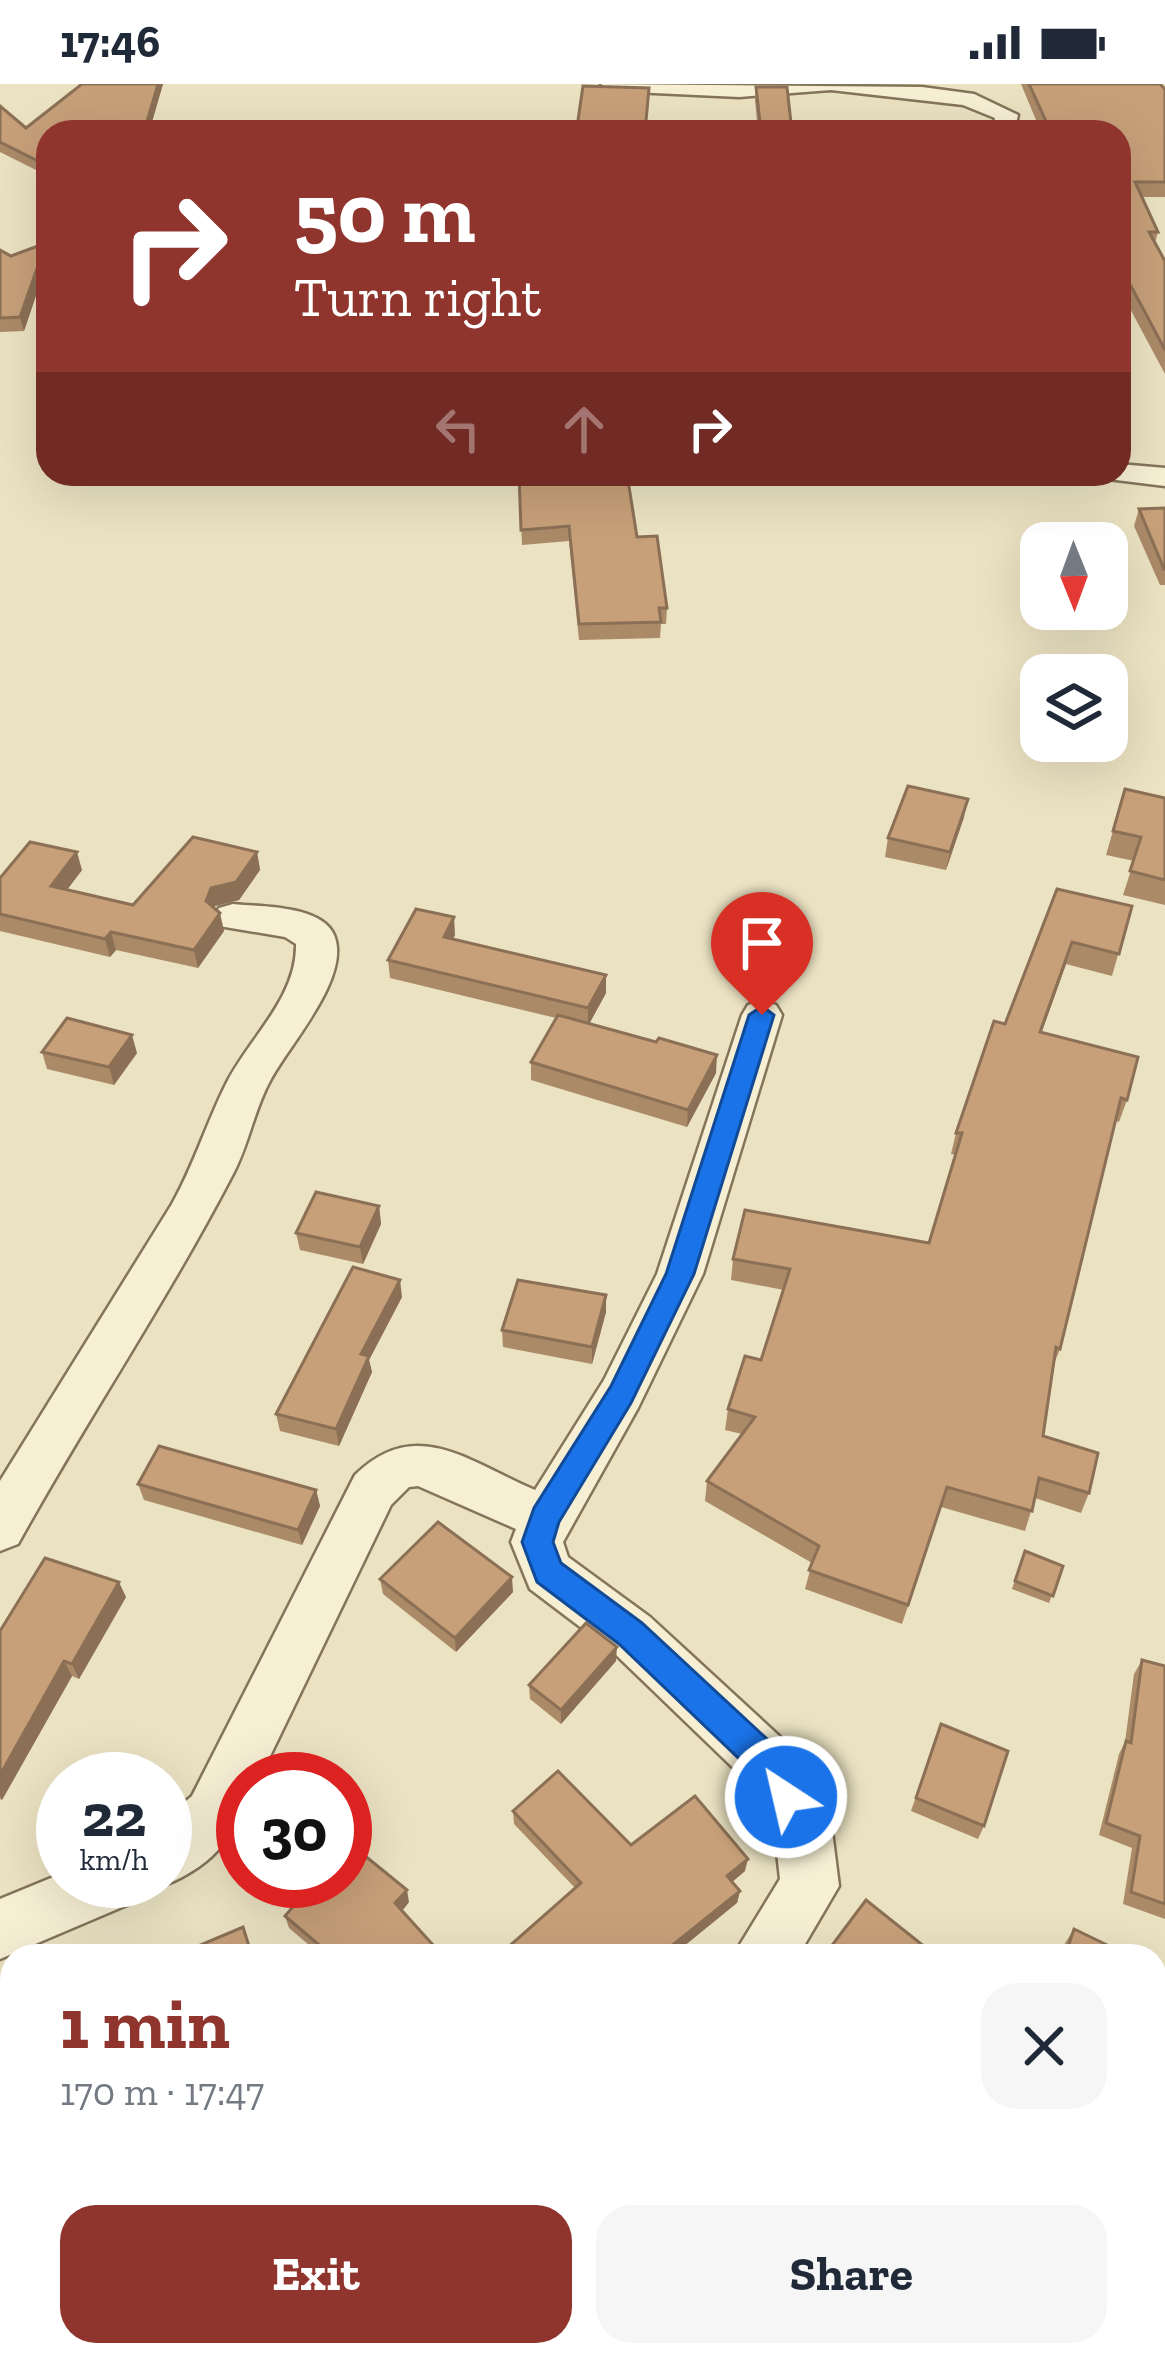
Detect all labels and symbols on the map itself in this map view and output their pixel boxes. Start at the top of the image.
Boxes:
north arrow [1020,522,1128,630]
pin [711,892,813,1015]
position arrow [723,1734,849,1860]
speed limit sign: 30 [216,1752,372,1908]

